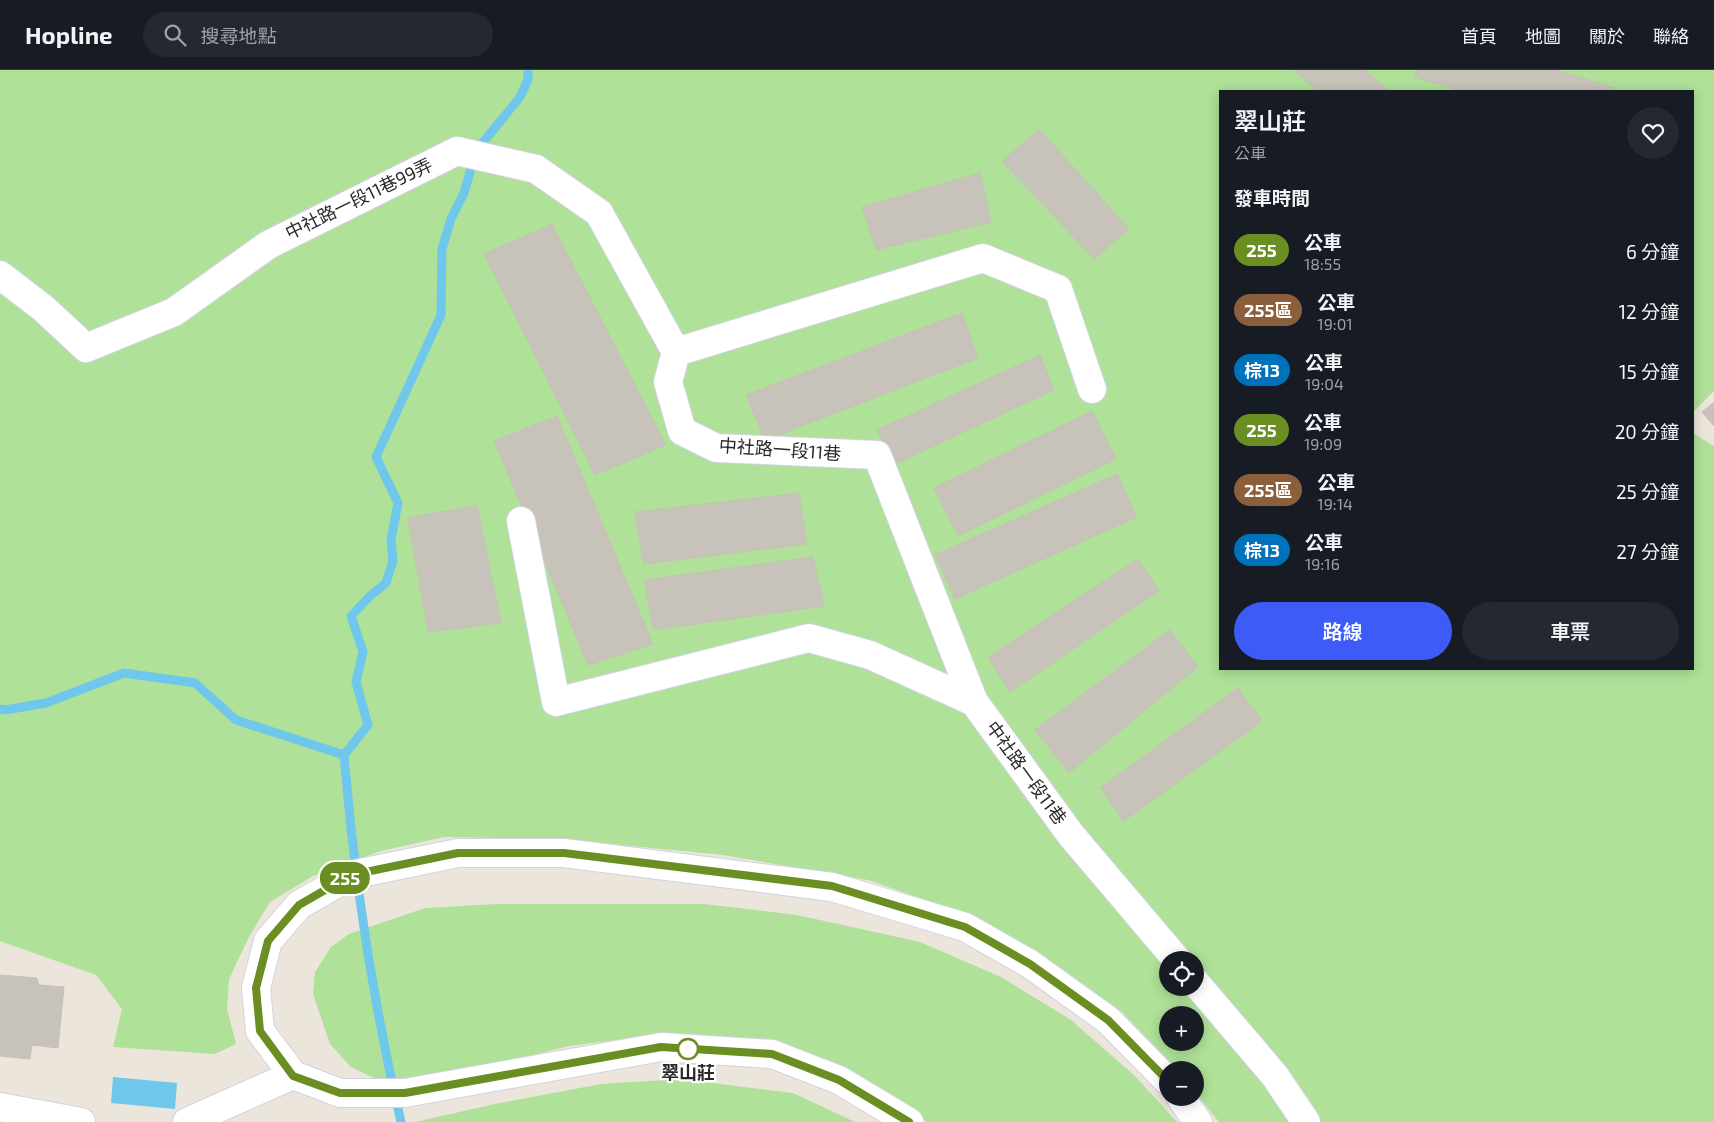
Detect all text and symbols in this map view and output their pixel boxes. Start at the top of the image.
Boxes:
search box [143,12,493,57]
text: Hopline [25,20,113,49]
icon: search [161,21,189,49]
text: 搜尋地點 [201,24,277,47]
text: 首頁 [1461,25,1497,47]
text: 地圖 [1525,25,1561,47]
text: 關於 [1589,25,1625,47]
text: 聯絡 [1653,25,1689,47]
text: 翠山莊 [1234,106,1306,135]
button: heart [1627,107,1679,159]
text: 公車 [1234,143,1266,162]
street label: 中社路一段11巷99弄 [281,153,436,243]
text: 發車時間 [1234,186,1310,209]
text: 公車 [1304,230,1342,253]
text: 255 [1246,239,1277,261]
text: 6 分鐘 [1626,240,1679,263]
text: 18:55 [1304,254,1341,273]
text: 公車 [1317,290,1355,313]
text: 255區 [1244,299,1292,321]
text: 12 分鐘 [1619,300,1679,323]
text: 19:01 [1317,314,1353,333]
text: 公車 [1305,350,1343,373]
text: 棕13 [1244,359,1280,381]
text: 15 分鐘 [1619,360,1679,383]
text: 19:04 [1305,374,1344,393]
text: 公車 [1304,410,1342,433]
text: 255 [1246,419,1277,441]
text: 20 分鐘 [1615,420,1679,443]
street label: 中社路一段11巷 [718,434,842,464]
text: 19:09 [1304,434,1342,453]
text: 公車 [1317,470,1355,493]
text: 255區 [1244,479,1292,501]
text: 25 分鐘 [1616,480,1679,503]
text: 19:14 [1317,494,1353,513]
text: 公車 [1305,530,1343,553]
text: 棕13 [1244,539,1280,561]
text: 27 分鐘 [1616,540,1679,563]
text: 19:16 [1305,554,1340,573]
button: 路線 [1234,602,1452,660]
button: 車票 [1462,602,1679,660]
street label: 中社路一段11巷 [982,716,1072,828]
line badge: 255 [316,862,374,894]
text: 255 [330,867,360,889]
map controls [1159,951,1204,1106]
button: locate [1159,951,1204,996]
button: + [1159,1006,1204,1051]
marker: 翠山莊 [677,1038,699,1060]
place label: 翠山莊 [661,1061,715,1083]
button: − [1159,1061,1204,1106]

